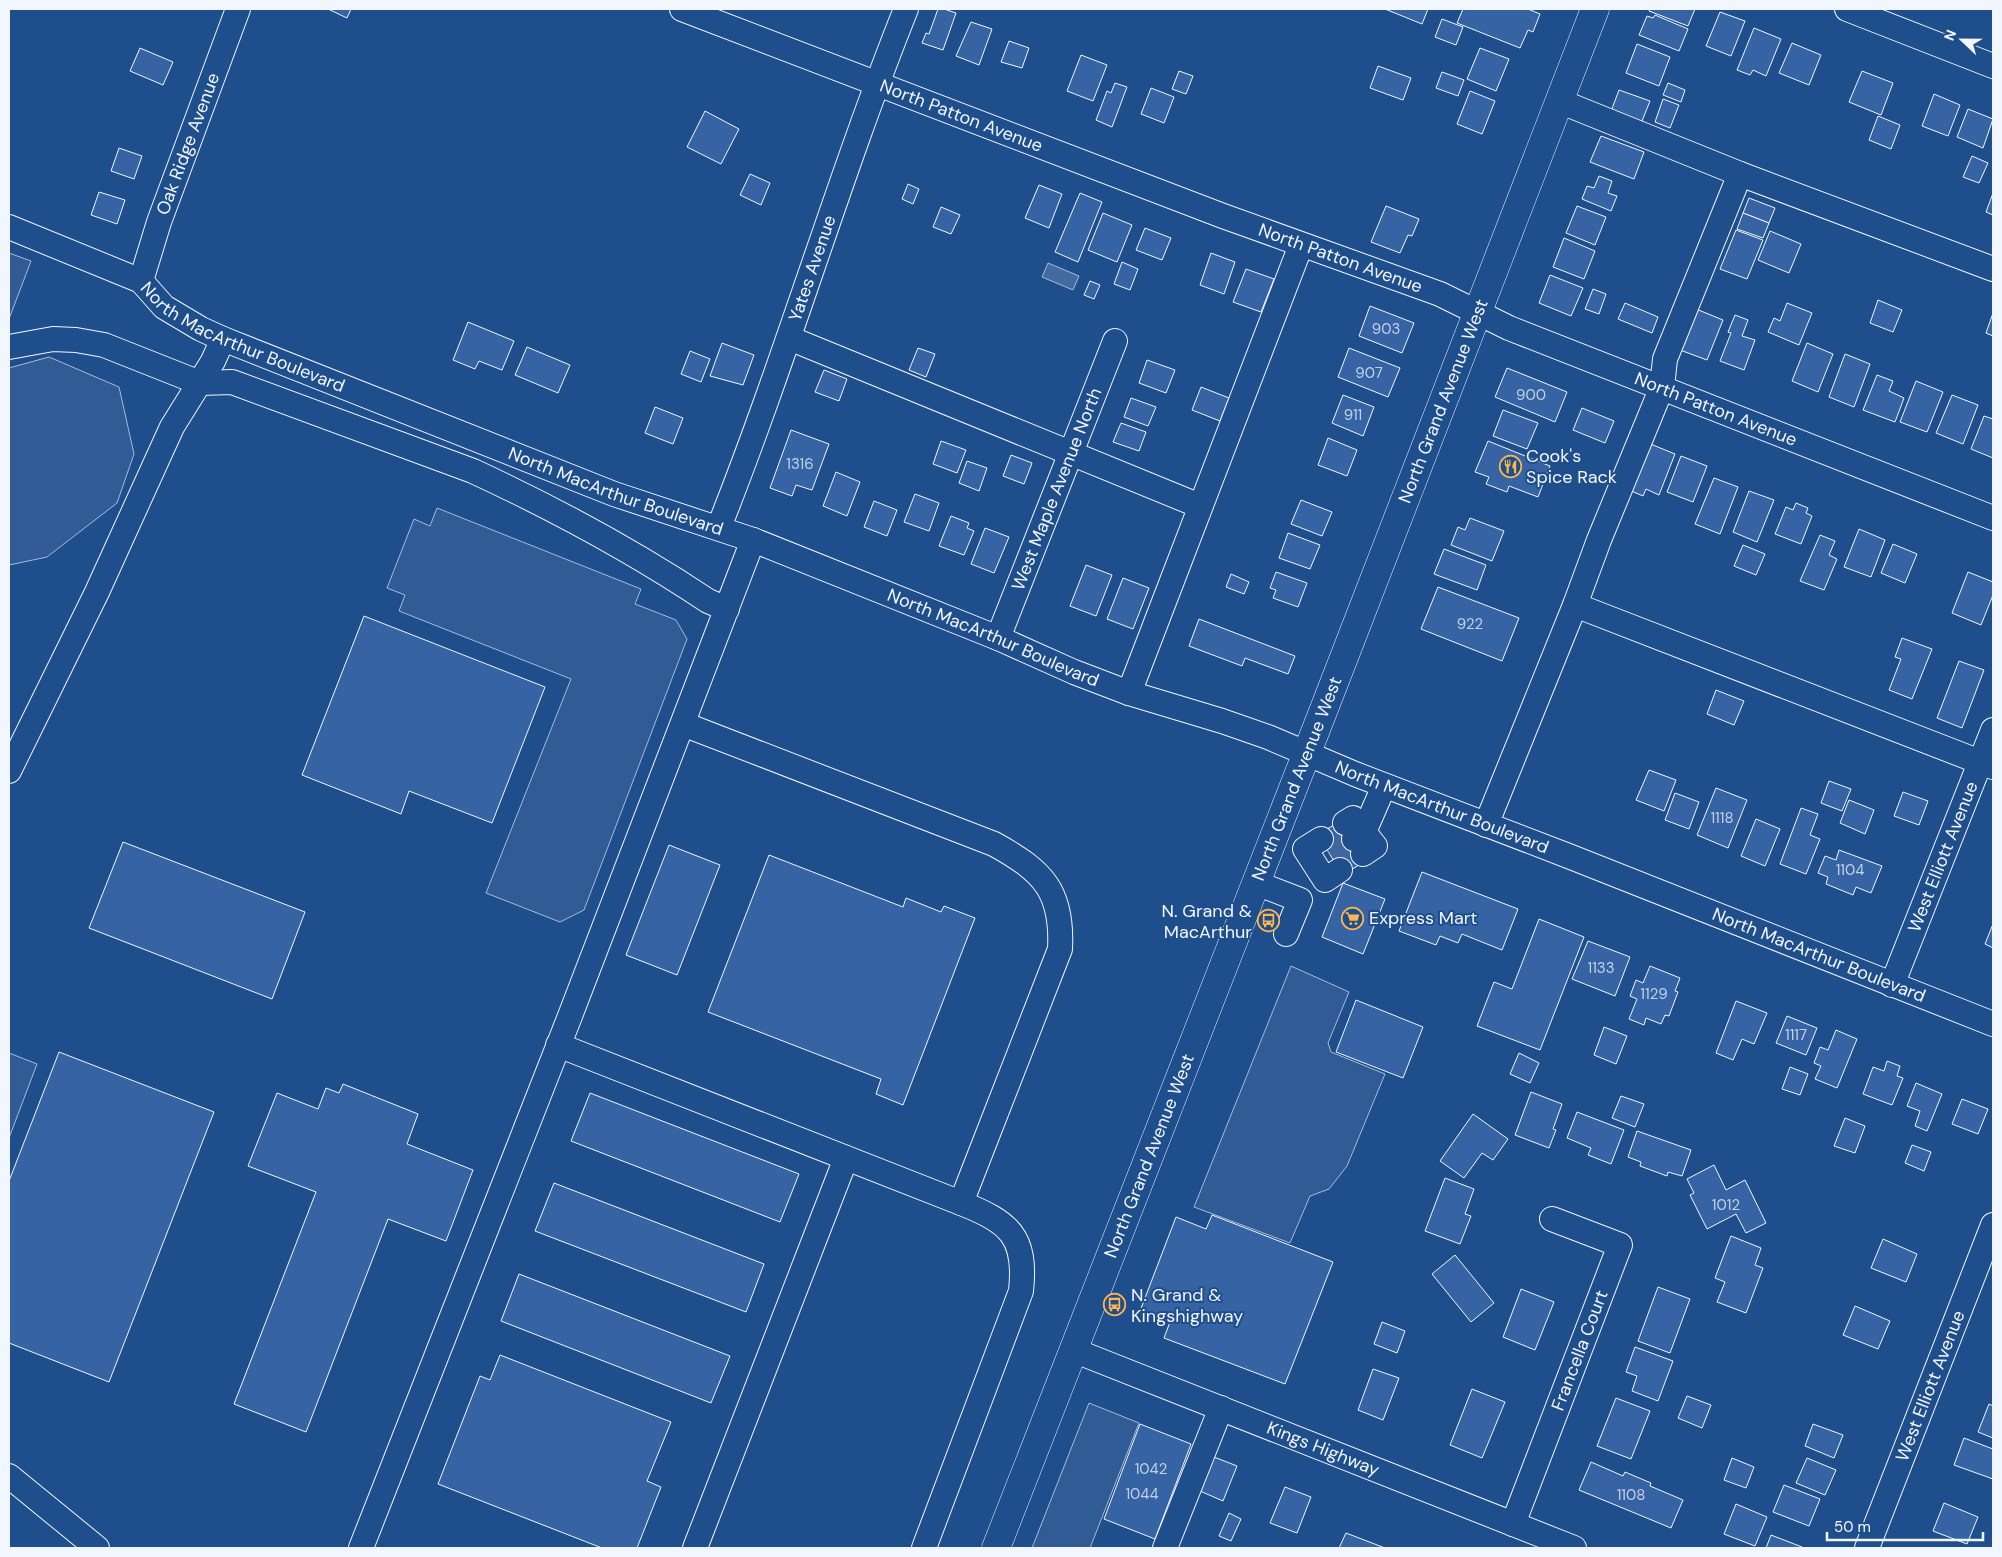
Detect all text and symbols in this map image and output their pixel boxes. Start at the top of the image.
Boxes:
north arrow [1937,15,1987,65]
text: N [1940,27,1960,43]
street label: Oak Ridge Avenue [151,69,225,218]
street label: North Patton Avenue [876,74,1046,158]
street label: Yates Avenue [783,212,842,325]
street label: North Patton Avenue [1255,218,1426,299]
street label: North MacArthur Boulevard [135,277,348,398]
street label: North Grand Avenue West [1393,296,1494,507]
house number: 903 [1372,319,1400,339]
house number: 907 [1355,363,1383,383]
street label: North Patton Avenue [1631,367,1801,452]
street label: West Maple Avenue North [1006,384,1107,594]
house number: 900 [1516,385,1546,405]
house number: 911 [1344,405,1362,425]
street label: North MacArthur Boulevard [505,441,726,541]
place label: Cook's Spice Rack [1526,444,1617,489]
house number: 1316 [786,454,814,474]
restaurant icon: Cook's Spice Rack [1498,454,1522,478]
street label: North MacArthur Boulevard [884,583,1103,692]
house number: 922 [1457,614,1483,634]
street label: North Grand Avenue West [1246,673,1347,884]
street label: North MacArthur Boulevard [1331,755,1552,859]
street label: West Elliott Avenue [1902,778,1983,936]
house number: 1118 [1710,808,1734,828]
house number: 1104 [1836,860,1864,880]
place label: N. Grand & MacArthur [1161,899,1252,944]
street label: North MacArthur Boulevard [1709,902,1929,1008]
supermarket icon: Express Mart [1341,906,1365,930]
place label: Express Mart [1369,906,1477,930]
bus stop icon: N. Grand & MacArthur [1256,909,1280,933]
house number: 1133 [1587,958,1615,978]
house number: 1129 [1640,984,1668,1004]
house number: 1117 [1785,1025,1807,1045]
street label: North Grand Avenue West [1099,1050,1200,1261]
house number: 1012 [1712,1195,1740,1215]
place label: N. Grand & Kingshighway [1131,1283,1243,1328]
street label: Francella Court [1546,1287,1614,1414]
bus stop icon: N. Grand & Kingshighway [1103,1293,1127,1317]
street label: West Elliott Avenue [1890,1307,1971,1465]
street label: Kings Highway [1263,1416,1383,1482]
house number: 1042 [1135,1459,1167,1479]
house number: 1044 [1125,1484,1159,1504]
house number: 1108 [1617,1485,1645,1505]
scale bar [1827,1510,1983,1542]
text: 50 m [1834,1517,1871,1537]

